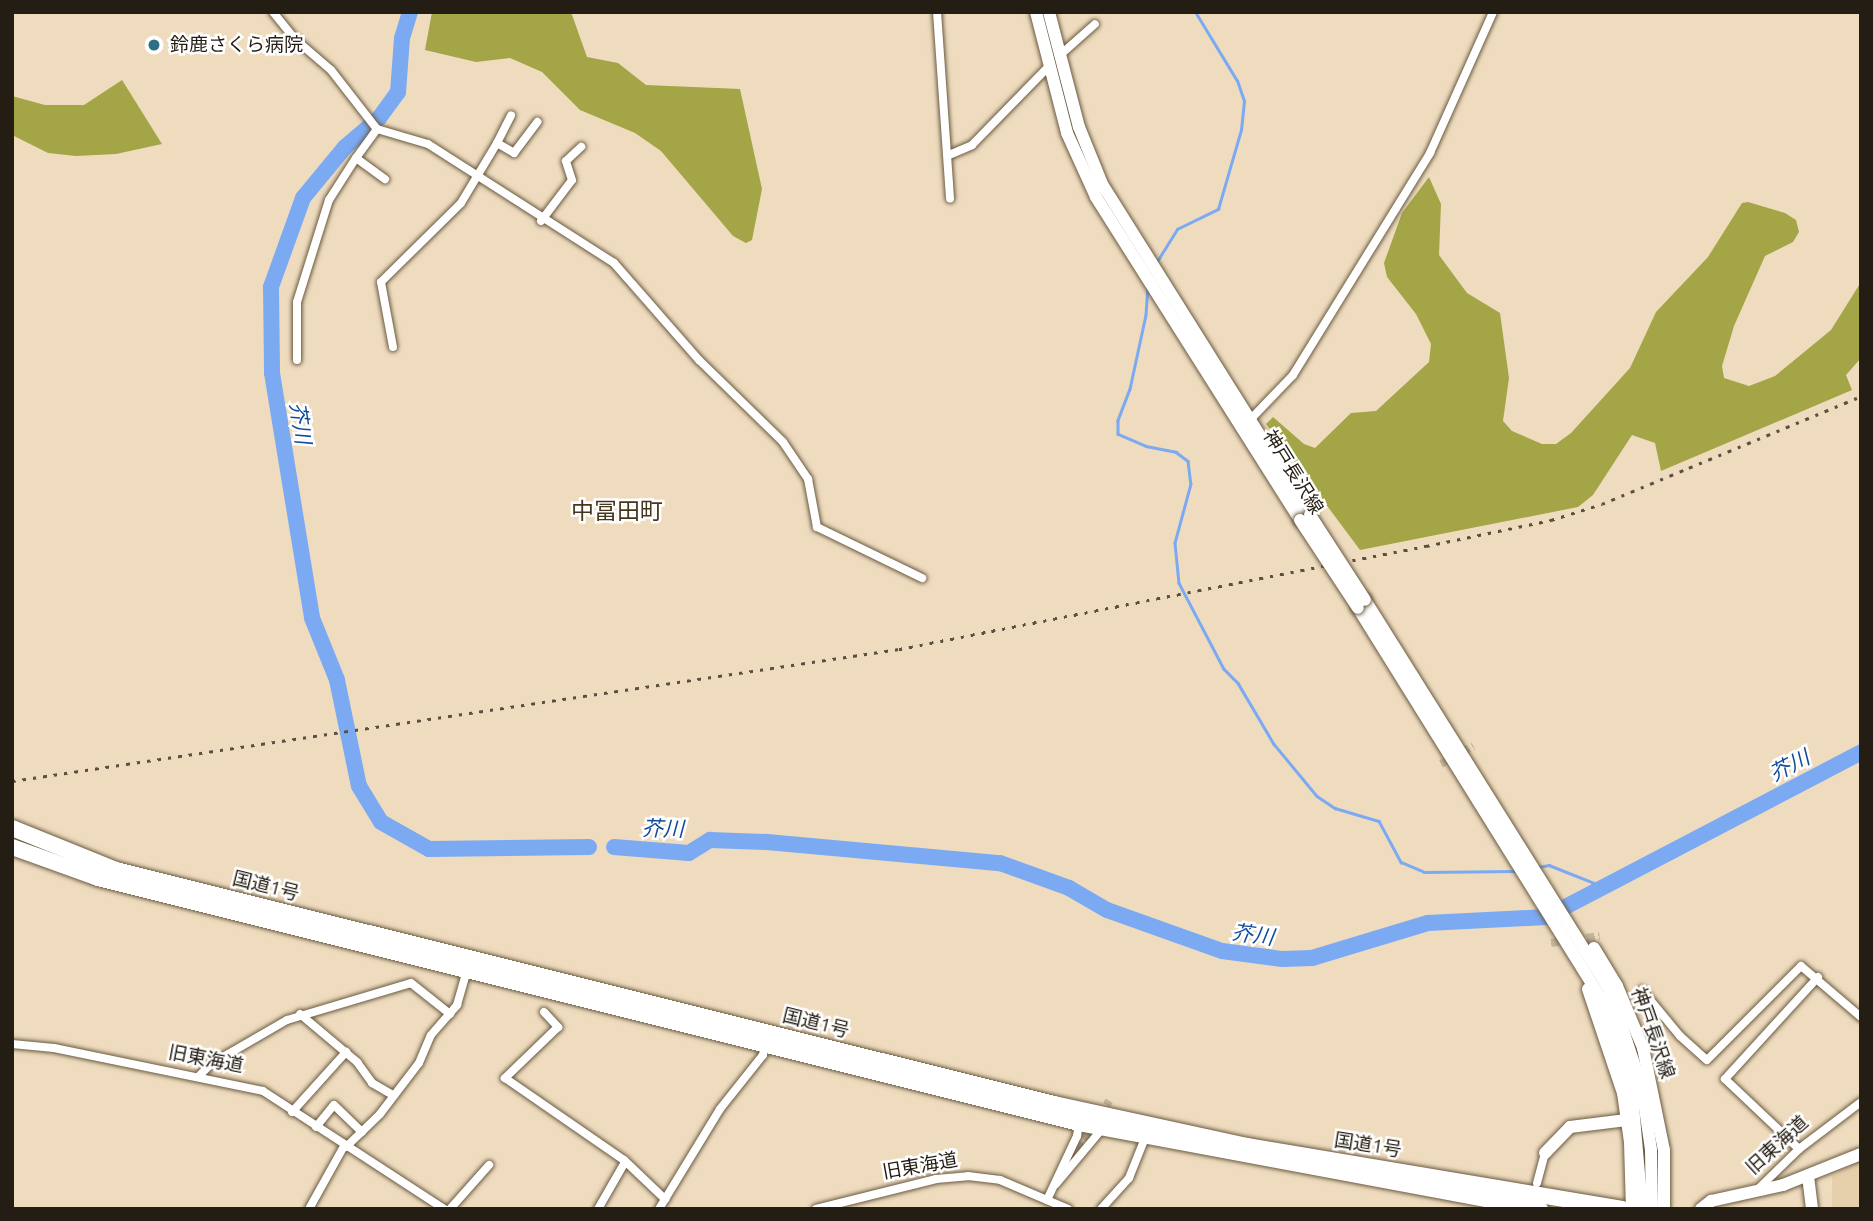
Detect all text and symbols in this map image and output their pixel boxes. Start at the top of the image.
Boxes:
place label: 鈴鹿さくら病院 [170,34,303,56]
marker: 鈴鹿さくら病院 [144,35,164,55]
water label: 芥川 [285,400,317,446]
street label: 神戸長沢線 [1258,426,1328,518]
district label: 中冨田町 [571,497,663,525]
water label: 芥川 [1765,744,1813,786]
water label: 芥川 [642,815,684,841]
street label: 国道1号 [230,867,302,905]
water label: 芥川 [1230,919,1276,949]
street label: 神戸長沢線 [1627,984,1679,1082]
street label: 国道1号 [780,1004,852,1042]
street label: 旧東海道 [167,1041,245,1077]
street label: 旧東海道 [1741,1111,1813,1179]
street label: 国道1号 [1333,1128,1403,1162]
street label: 旧東海道 [881,1148,959,1184]

